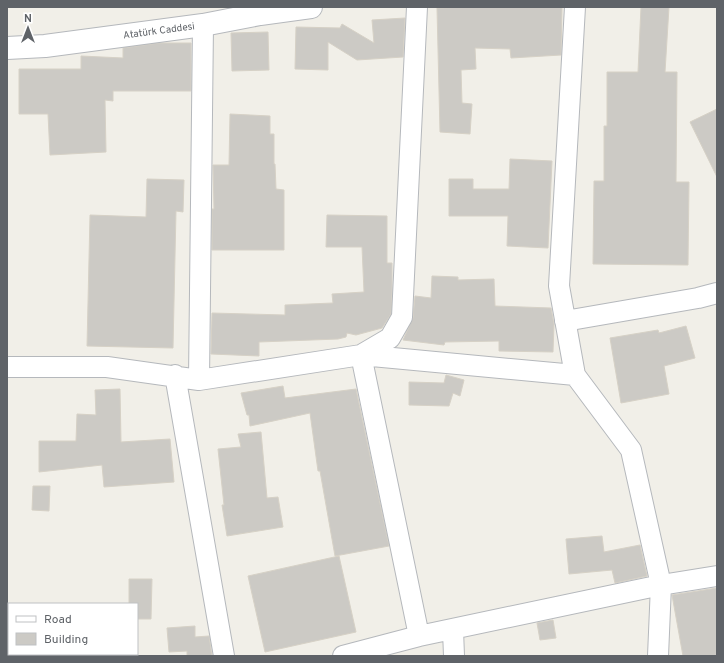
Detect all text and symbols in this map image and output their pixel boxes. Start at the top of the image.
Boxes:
north arrow [8,8,48,48]
text: N [24,12,32,26]
street label: Atatürk Caddesi [122,20,196,42]
legend [8,603,138,655]
text: Road [44,612,72,628]
text: Building [44,632,88,648]

